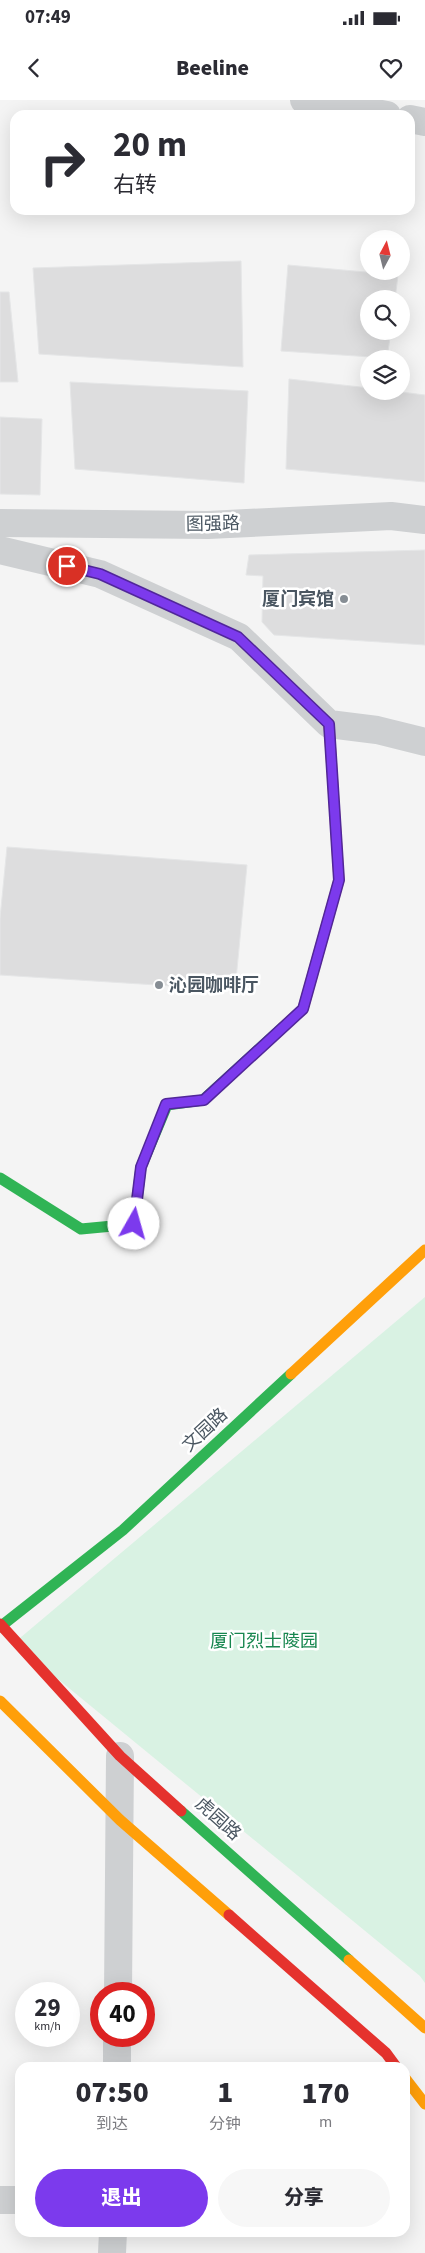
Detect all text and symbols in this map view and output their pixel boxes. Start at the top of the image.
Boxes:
text: 07:49 [25,4,71,31]
text: Beeline [176,52,249,84]
icon: back [20,54,48,82]
icon: heart [377,54,405,82]
text: 20 m [113,120,187,170]
icon: right [30,130,95,195]
text: 右转 [113,169,157,201]
north arrow [360,230,410,280]
map controls [360,230,410,400]
button: search [360,290,410,340]
button: layers [360,350,410,400]
street label: 图强路 [186,511,240,537]
pin [46,545,88,587]
icon: arrive [53,552,81,580]
place label: 厦门宾馆 [262,587,334,612]
marker: 厦门宾馆 [338,593,350,605]
place label: 沁园咖啡厅 [169,973,259,998]
marker: 沁园咖啡厅 [153,979,165,991]
position arrow [107,1197,159,1249]
street label: 文园路 [177,1402,233,1458]
park label: 厦门烈士陵园 [210,1629,318,1654]
street label: 虎园路 [190,1792,246,1846]
speed limit sign: 40 [90,1982,155,2047]
text: 29 [34,1990,61,2026]
text: km/h [34,2018,61,2035]
text: 07:50 [75,2071,149,2114]
text: 1 [217,2071,233,2114]
text: 170 [302,2072,350,2115]
text: m [319,2111,332,2133]
text: 到达 [96,2113,128,2135]
text: 分钟 [209,2113,241,2135]
button: 退出 [35,2169,208,2227]
button: 分享 [218,2169,390,2227]

